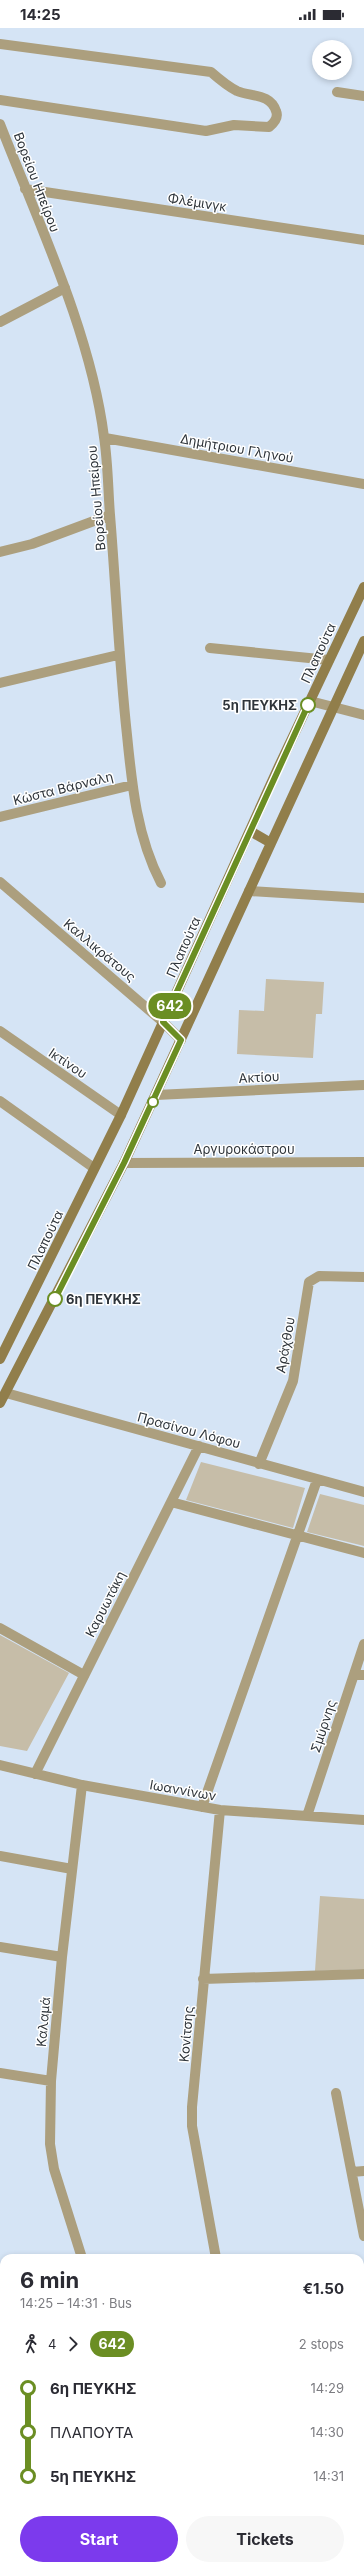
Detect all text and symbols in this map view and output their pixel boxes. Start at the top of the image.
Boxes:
text: 14:25 [20,5,61,24]
map controls [312,40,352,80]
button: layers [312,40,352,80]
street label: Βορείου Ηπείρου [11,130,63,234]
street label: Φλέμινγκ [166,189,228,215]
street label: Δημήτριου Γληνού [179,430,295,466]
street label: Βορείου Ηπείρου [83,445,109,551]
street label: Πλαπούτα [297,620,339,686]
place label: 5η ΠΕΥΚΗΣ [222,697,297,713]
marker: 5η ΠΕΥΚΗΣ [300,697,316,713]
street label: Κώστα Βάρναλη [11,768,115,808]
street label: Πλαπούτα [163,914,204,980]
street label: Καλλικράτους [61,915,139,985]
line badge: 642 [147,993,193,1019]
text: 642 [156,997,184,1014]
street label: Ικτίνου [46,1044,90,1082]
street label: Ακτίου [238,1068,280,1086]
unlabelled marker [147,1096,159,1108]
street label: Αργυροκάστρου [193,1141,295,1157]
street label: Πλαπούτα [24,1207,66,1272]
marker: 6η ΠΕΥΚΗΣ [47,1291,63,1307]
place label: 6η ΠΕΥΚΗΣ [66,1291,141,1307]
street label: Αράχθου [272,1316,298,1374]
street label: Πρασίνου Λόφου [136,1409,242,1451]
street label: Καρυωτάκη [82,1568,128,1640]
street label: Σμύρνης [307,1698,339,1754]
street label: Ιωαννίνων [149,1776,218,1804]
street label: Καλαμά [33,1996,53,2048]
street label: Κονίτσης [176,2005,196,2063]
text: 6 min [20,2267,79,2293]
text: €1.50 [303,2279,344,2298]
text: 14:25 – 14:31 · Bus [20,2295,132,2311]
icon: walk [20,2333,42,2355]
icon: forward [62,2333,84,2355]
text: 642 [98,2335,126,2352]
text: 4 [48,2336,56,2352]
text: 2 stops [299,2336,344,2352]
text: 6η ΠΕΥΚΗΣ [50,2379,136,2398]
text: 14:29 [311,2380,344,2396]
text: ΠΛΑΠΟΥΤΑ [50,2423,133,2442]
text: 14:30 [310,2424,344,2440]
text: 5η ΠΕΥΚΗΣ [50,2467,136,2486]
text: 14:31 [313,2468,344,2484]
button: Start [20,2516,178,2562]
button: Tickets [186,2516,344,2562]

